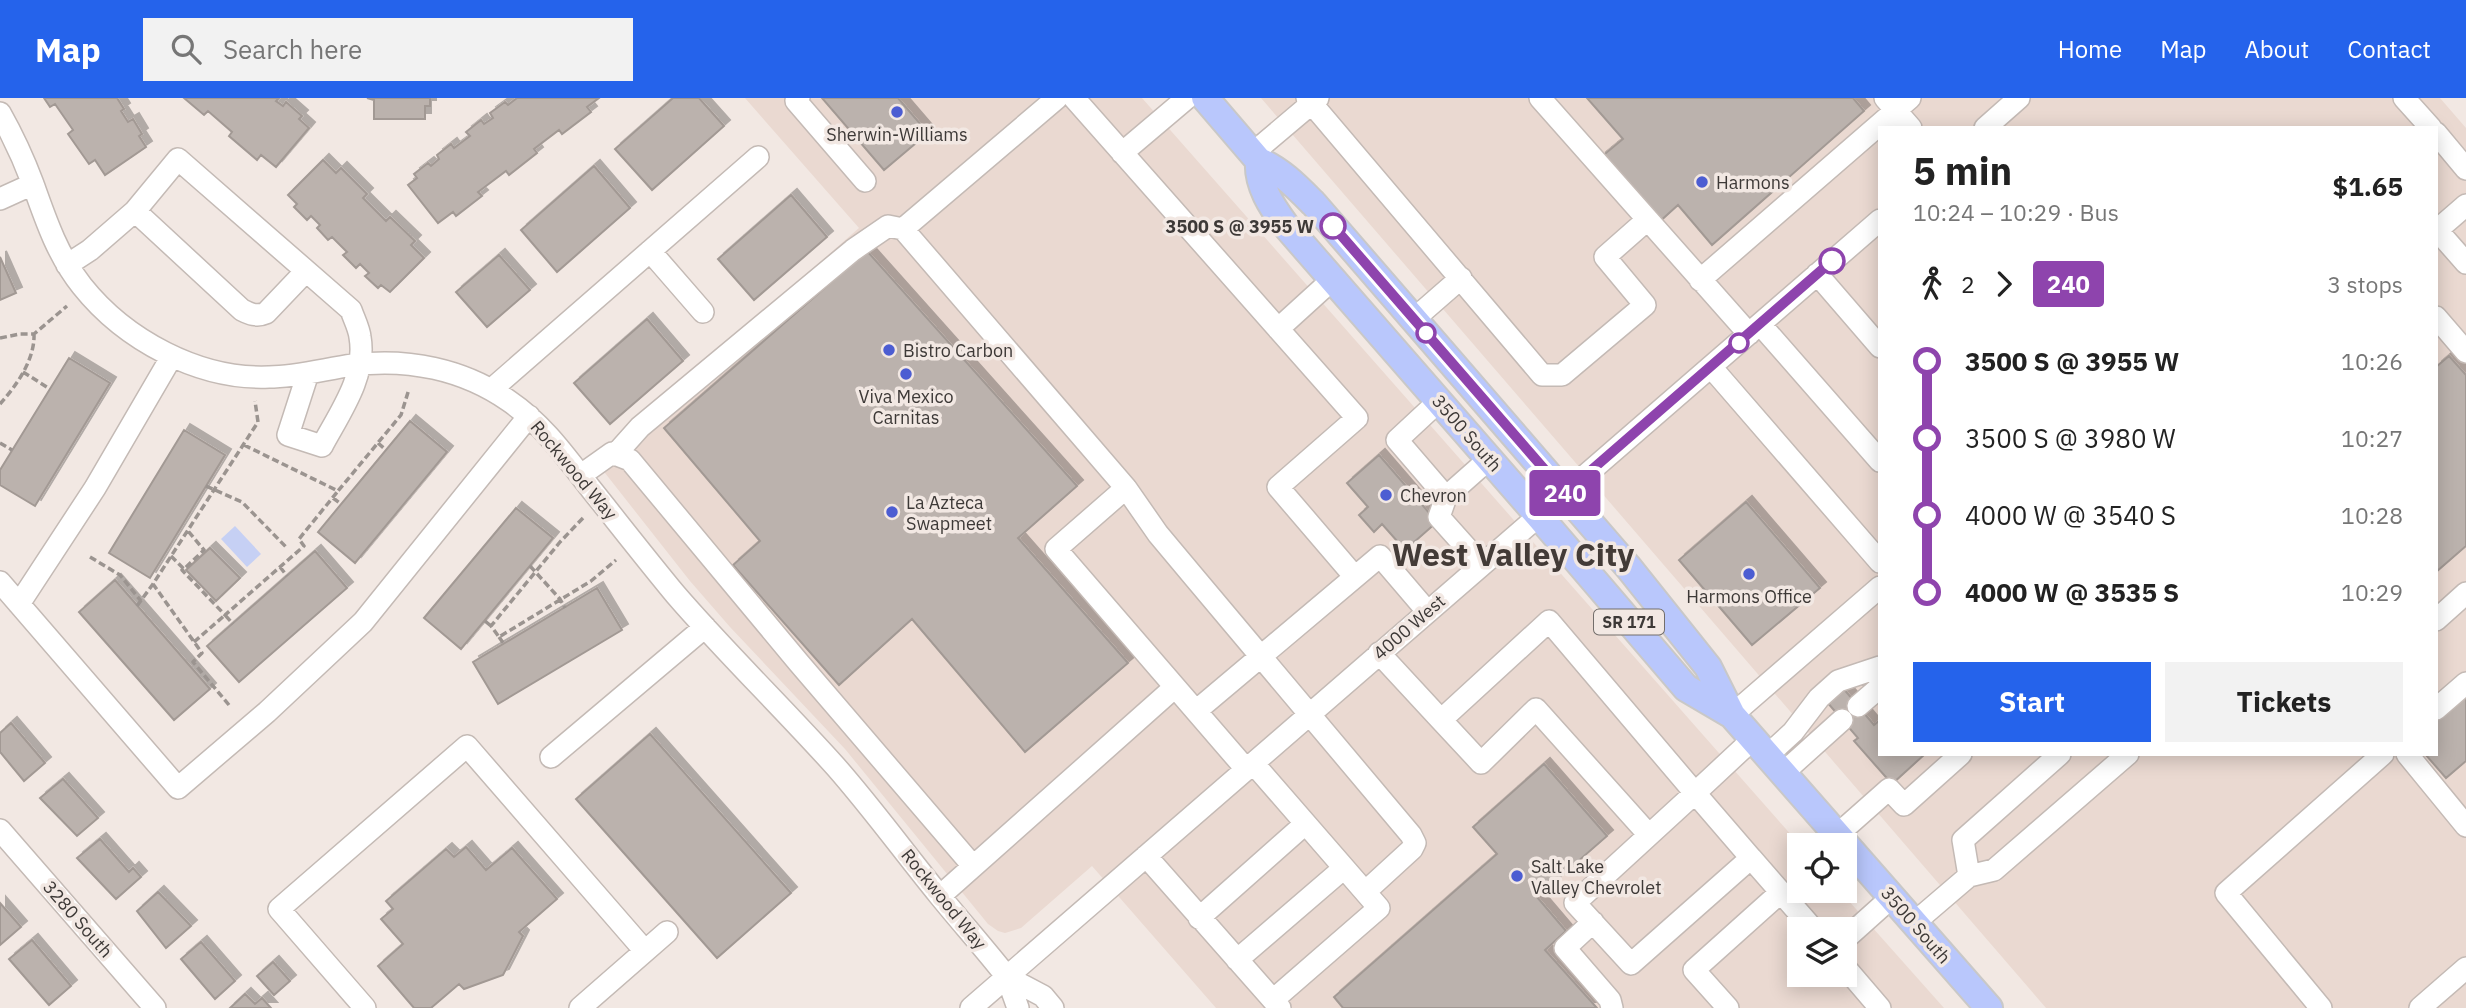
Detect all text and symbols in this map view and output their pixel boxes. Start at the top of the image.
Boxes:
search box [143,18,633,81]
text: Map [35,28,101,71]
icon: search [167,30,205,68]
text: Search here [223,32,362,66]
text: Home [2058,33,2122,65]
text: Map [2160,33,2206,65]
text: About [2244,33,2309,65]
text: Contact [2347,33,2431,65]
marker: Sherwin-Williams [889,104,905,120]
place label: Sherwin-Williams [826,123,968,146]
text: 5 min [1913,146,2012,195]
text: $1.65 [2333,169,2403,203]
place label: Harmons [1716,171,1790,194]
marker: Harmons [1694,174,1710,190]
text: 10:24 – 10:29 · Bus [1913,197,2119,227]
marker: 3500 S @ 3955 W [1320,213,1346,239]
place label: 3500 S @ 3955 W [1166,215,1314,238]
unlabelled marker [1819,248,1845,274]
icon: walk [1913,265,1951,303]
icon: forward [1985,265,2023,303]
text: 240 [2047,268,2090,300]
text: 2 [1961,269,1975,299]
text: 3 stops [2327,269,2403,299]
unlabelled marker [1416,323,1436,343]
unlabelled marker [1729,333,1749,353]
place label: Bistro Carbon [903,339,1013,362]
marker: Bistro Carbon [881,342,897,358]
text: 3500 S @ 3955 W [1965,344,2179,378]
text: 10:26 [2341,346,2403,376]
marker: Viva Mexico Carnitas [898,366,914,382]
place label: Viva Mexico Carnitas [859,385,953,429]
street label: 3500 South [1427,390,1507,476]
street label: Rockwood Way [526,416,622,524]
text: 3500 S @ 3980 W [1965,421,2176,455]
text: 10:27 [2341,423,2403,453]
line badge: 240 [1525,470,1605,516]
text: 240 [1543,477,1587,509]
place label: Chevron [1400,484,1467,507]
marker: Chevron [1378,487,1394,503]
place label: La Azteca Swapmeet [906,491,992,535]
text: 4000 W @ 3540 S [1965,498,2176,532]
text: 10:28 [2341,500,2403,530]
marker: La Azteca Swapmeet [884,504,900,520]
district label: West Valley City [1392,533,1634,575]
marker: Harmons Office [1741,566,1757,582]
text: 4000 W @ 3535 S [1965,575,2179,609]
text: 10:29 [2341,577,2403,607]
place label: Harmons Office [1686,585,1812,608]
street label: 4000 West [1368,589,1450,665]
road number: SR 171 [1594,610,1664,635]
button: Start [1913,662,2151,742]
button: Tickets [2165,662,2403,742]
map controls [1787,833,1857,987]
button: locate [1787,833,1857,903]
street label: Rockwood Way [896,844,992,954]
place label: Salt Lake Valley Chevrolet [1531,855,1661,899]
marker: Salt Lake Valley Chevrolet [1509,868,1525,884]
street label: 3280 South [38,876,118,962]
street label: 3500 South [1876,882,1956,968]
button: layers [1787,917,1857,987]

